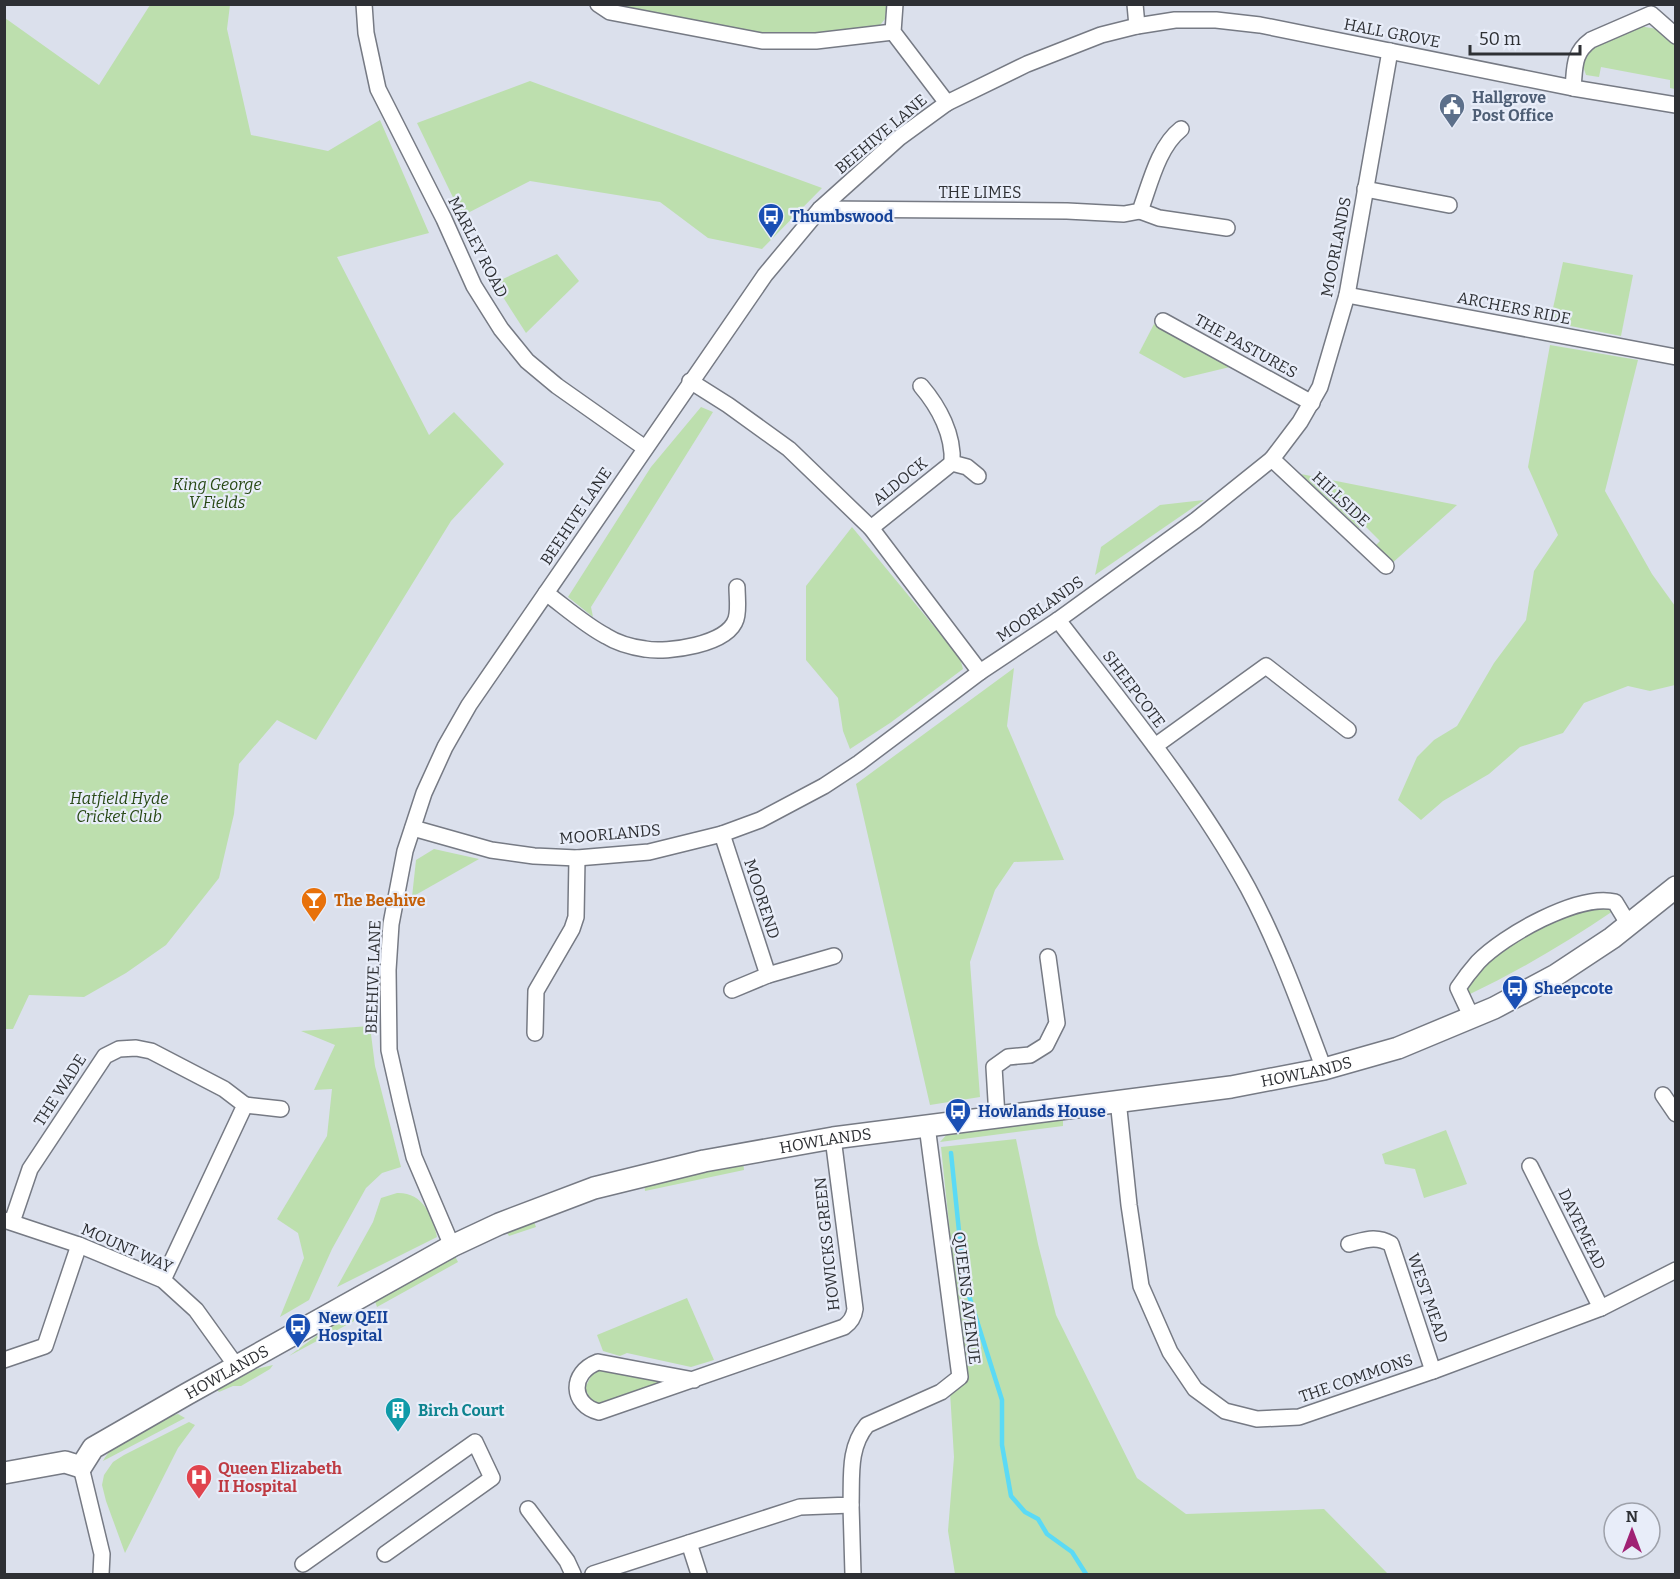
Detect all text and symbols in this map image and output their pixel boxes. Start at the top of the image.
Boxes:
street label: HALL GROVE [1342,14,1442,52]
scale bar [1470,18,1580,56]
text: 50 m [1479,28,1521,50]
place label: Hallgrove Post Office [1472,88,1554,125]
street label: BEEHIVE LANE [831,90,931,178]
public building icon: Hallgrove Post Office [1437,91,1467,129]
street label: THE LIMES [938,183,1022,202]
street label: MARLEY ROAD [444,193,512,301]
street label: MOORLANDS [1317,195,1355,299]
bus stop icon: Thumbswood [756,201,786,239]
place label: Thumbswood [790,207,894,226]
street label: ARCHERS RIDE [1456,288,1572,328]
street label: THE PASTURES [1191,310,1301,382]
street label: ALDOCK [869,453,932,509]
street label: BEEHIVE LANE [536,464,616,568]
street label: HILLSIDE [1308,468,1374,530]
park label: King George V Fields [173,475,261,512]
street label: MOORLANDS [993,572,1087,646]
street label: SHEEPCOTE [1099,647,1169,731]
park label: Hatfield Hyde Cricket Club [70,789,168,826]
street label: MOORLANDS [559,820,661,848]
street label: MOOREND [740,857,784,941]
bar icon: The Beehive [299,885,329,923]
place label: The Beehive [334,891,426,910]
street label: BEEHIVE LANE [362,920,384,1034]
bus stop icon: Sheepcote [1500,973,1530,1011]
place label: Sheepcote [1534,979,1613,998]
street label: THE WADE [30,1050,90,1130]
street label: HOWLANDS [1259,1052,1354,1091]
bus stop icon: Howlands House [943,1096,973,1134]
place label: Howlands House [978,1102,1106,1121]
street label: HOWLANDS [778,1124,872,1157]
street label: HOWICKS GREEN [810,1176,843,1312]
street label: DAYEMEAD [1554,1186,1610,1272]
street label: MOUNT WAY [78,1219,176,1277]
street label: QUEENS AVENUE [949,1230,985,1366]
street label: WEST MEAD [1404,1251,1452,1345]
place label: New QEII Hospital [318,1308,388,1345]
bus stop icon: New QEII Hospital [283,1311,313,1349]
street label: HOWLANDS [181,1341,272,1403]
street label: THE COMMONS [1297,1350,1415,1406]
building icon: Birch Court [383,1395,413,1433]
place label: Birch Court [418,1401,505,1420]
place label: Queen Elizabeth II Hospital [218,1459,342,1496]
hospital icon: Queen Elizabeth II Hospital [184,1462,214,1500]
north arrow [1602,1501,1662,1561]
text: N [1626,1507,1638,1526]

